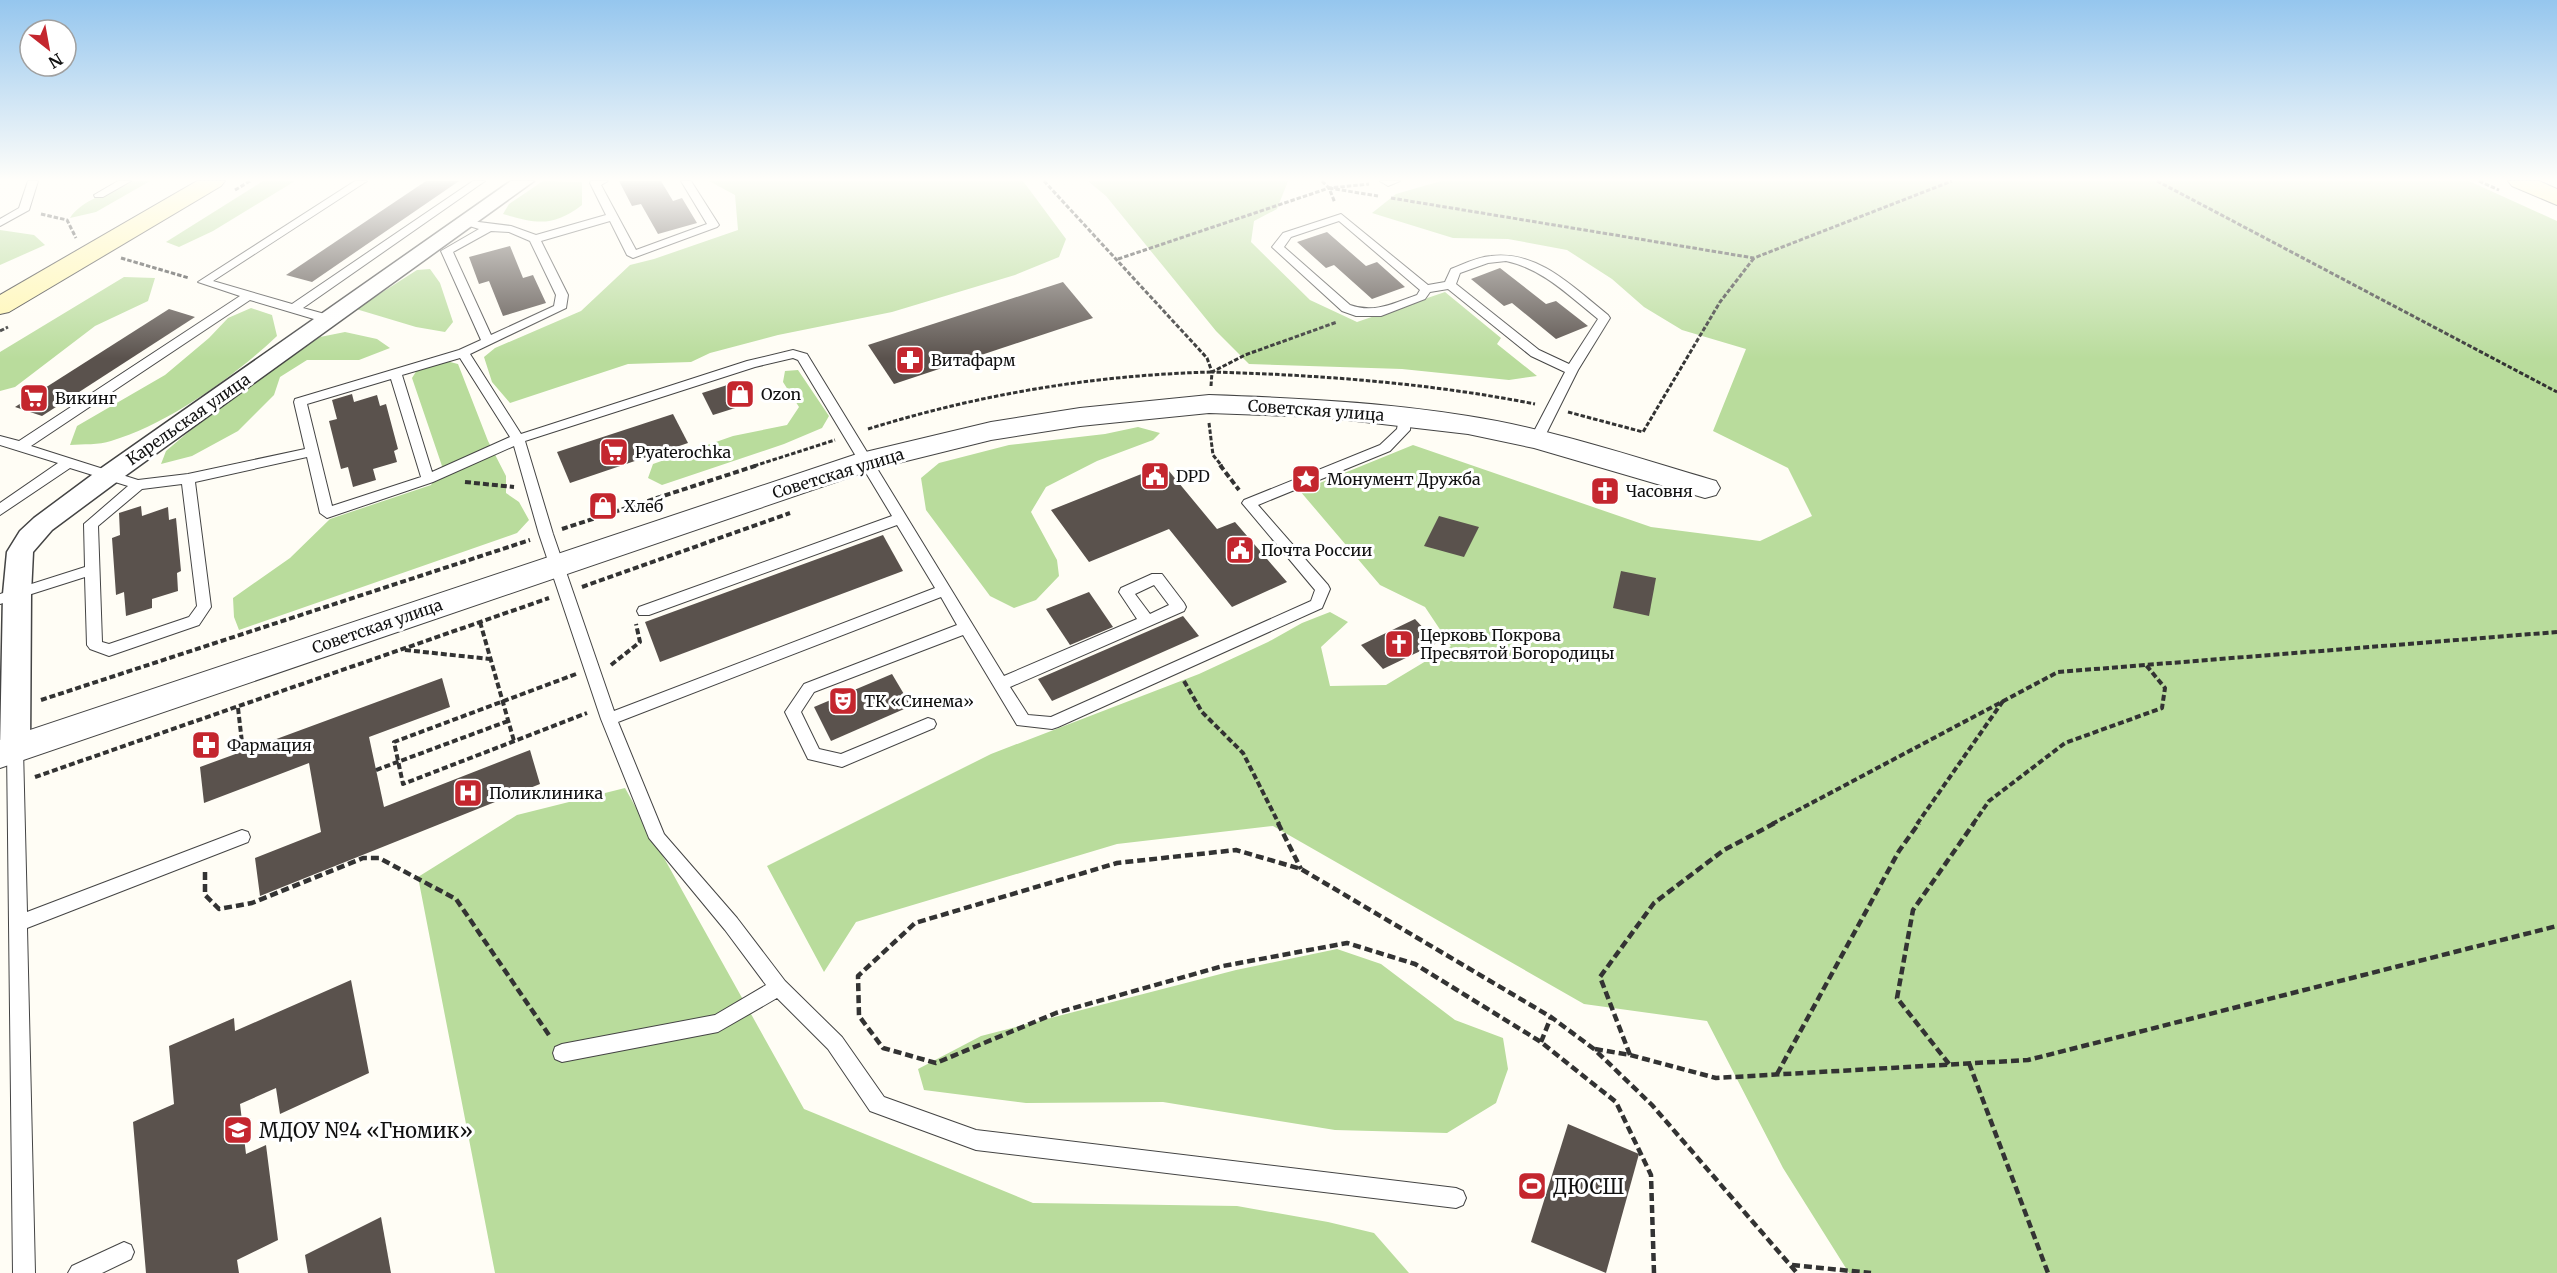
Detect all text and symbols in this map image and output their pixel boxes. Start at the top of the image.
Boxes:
north arrow [18,18,78,78]
text: N [45,49,66,73]
pharmacy icon: Витафарм [894,344,926,376]
place label: Витафарм [931,350,1016,370]
street label: Карельская улица [122,369,254,469]
shop icon: Ozon [724,378,756,410]
supermarket icon: Викинг [18,382,50,414]
place label: Ozon [761,384,801,404]
place label: Викинг [55,388,117,408]
street label: Советская улица [1247,395,1385,425]
supermarket icon: Pyaterochka [598,436,630,468]
place label: Pyaterochka [635,442,732,462]
street label: Советская улица [770,443,907,503]
public building icon: DPD [1139,460,1171,492]
place icon: Монумент Дружба [1290,463,1322,495]
place label: DPD [1176,466,1210,486]
place label: Монумент Дружба [1327,469,1481,489]
church icon: Часовня [1589,475,1621,507]
place label: Часовня [1626,481,1693,501]
shop icon: Хлеб [587,490,619,522]
place label: Хлеб [624,496,663,516]
public building icon: Почта России [1224,534,1256,566]
place label: Почта России [1261,540,1372,560]
street label: Советская улица [309,594,445,658]
place label: Церковь Покрова Пресвятой Богородицы [1420,625,1615,663]
church icon: Церковь Покрова Пресвятой Богородицы [1383,628,1415,660]
theatre icon: ТК «Синема» [827,685,859,717]
place label: ТК «Синема» [864,691,974,711]
pharmacy icon: Фармация [190,729,222,761]
place label: Фармация [227,735,312,755]
hospital icon: Поликлиника [452,777,484,809]
place label: Поликлиника [489,783,603,803]
school or university icon: МДОУ №4 «Гномик» [222,1114,254,1146]
place label: МДОУ №4 «Гномик» [259,1118,473,1143]
sports icon: ДЮСШ [1516,1170,1548,1202]
place label: ДЮСШ [1553,1174,1625,1199]

